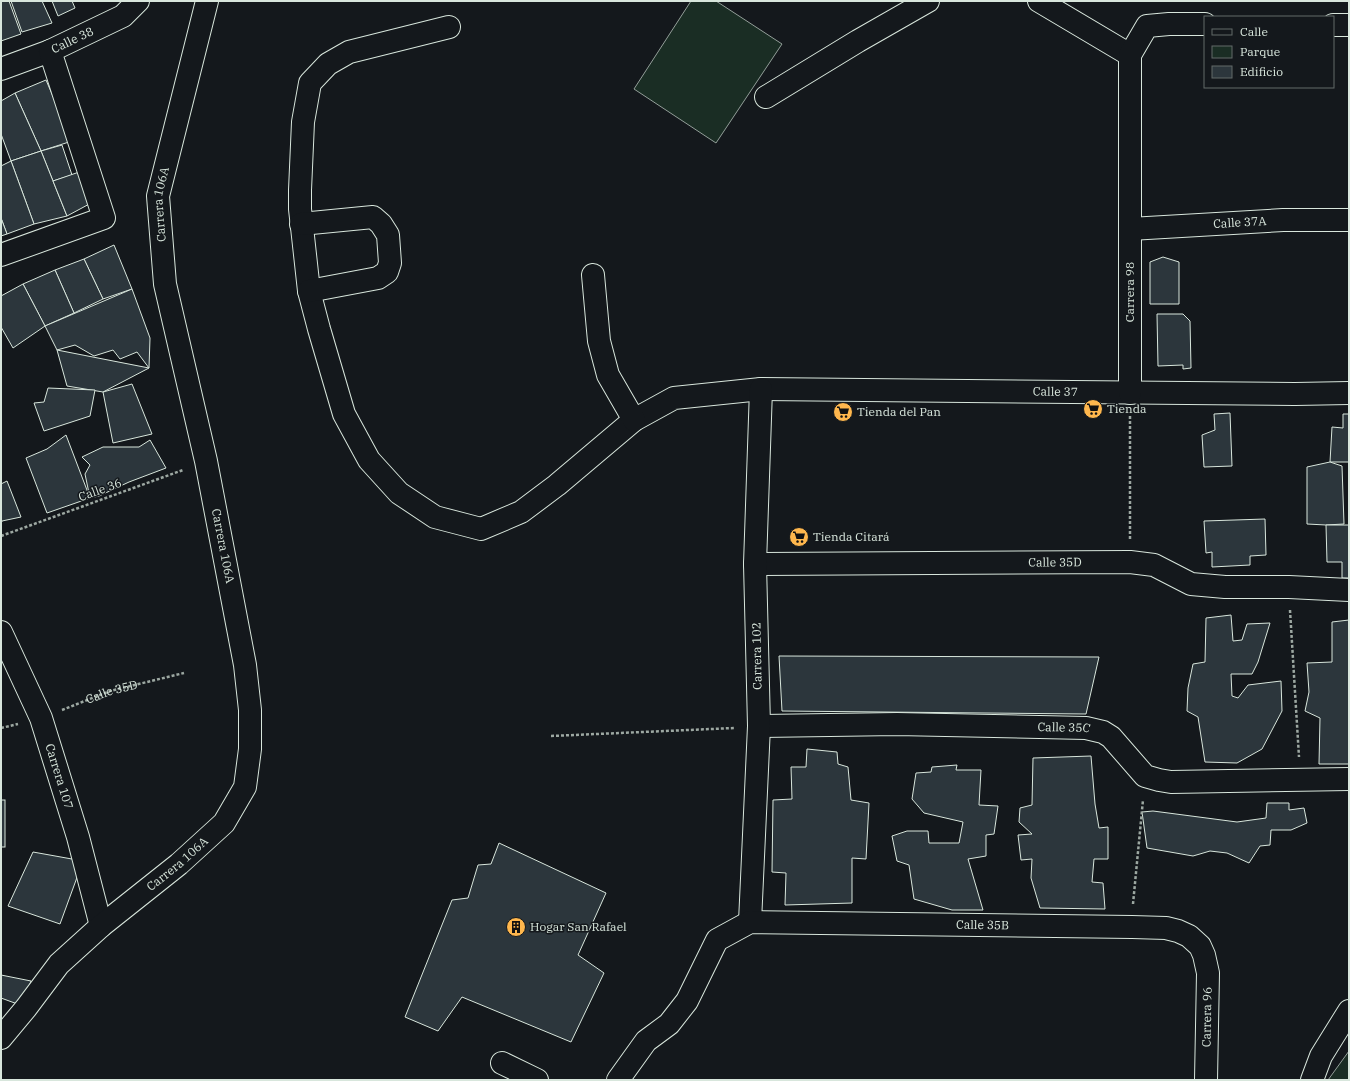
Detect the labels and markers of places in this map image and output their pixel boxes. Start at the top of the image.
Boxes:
supermarket icon: Tienda [1082,398,1104,420]
supermarket icon: Tienda del Pan [832,401,854,423]
place label: Tienda [1107,401,1147,416]
place label: Tienda del Pan [857,404,941,419]
supermarket icon: Tienda Citará [788,526,810,548]
place label: Tienda Citará [813,529,890,544]
building icon: Hogar San Rafael [505,916,527,938]
place label: Hogar San Rafael [530,919,627,934]

